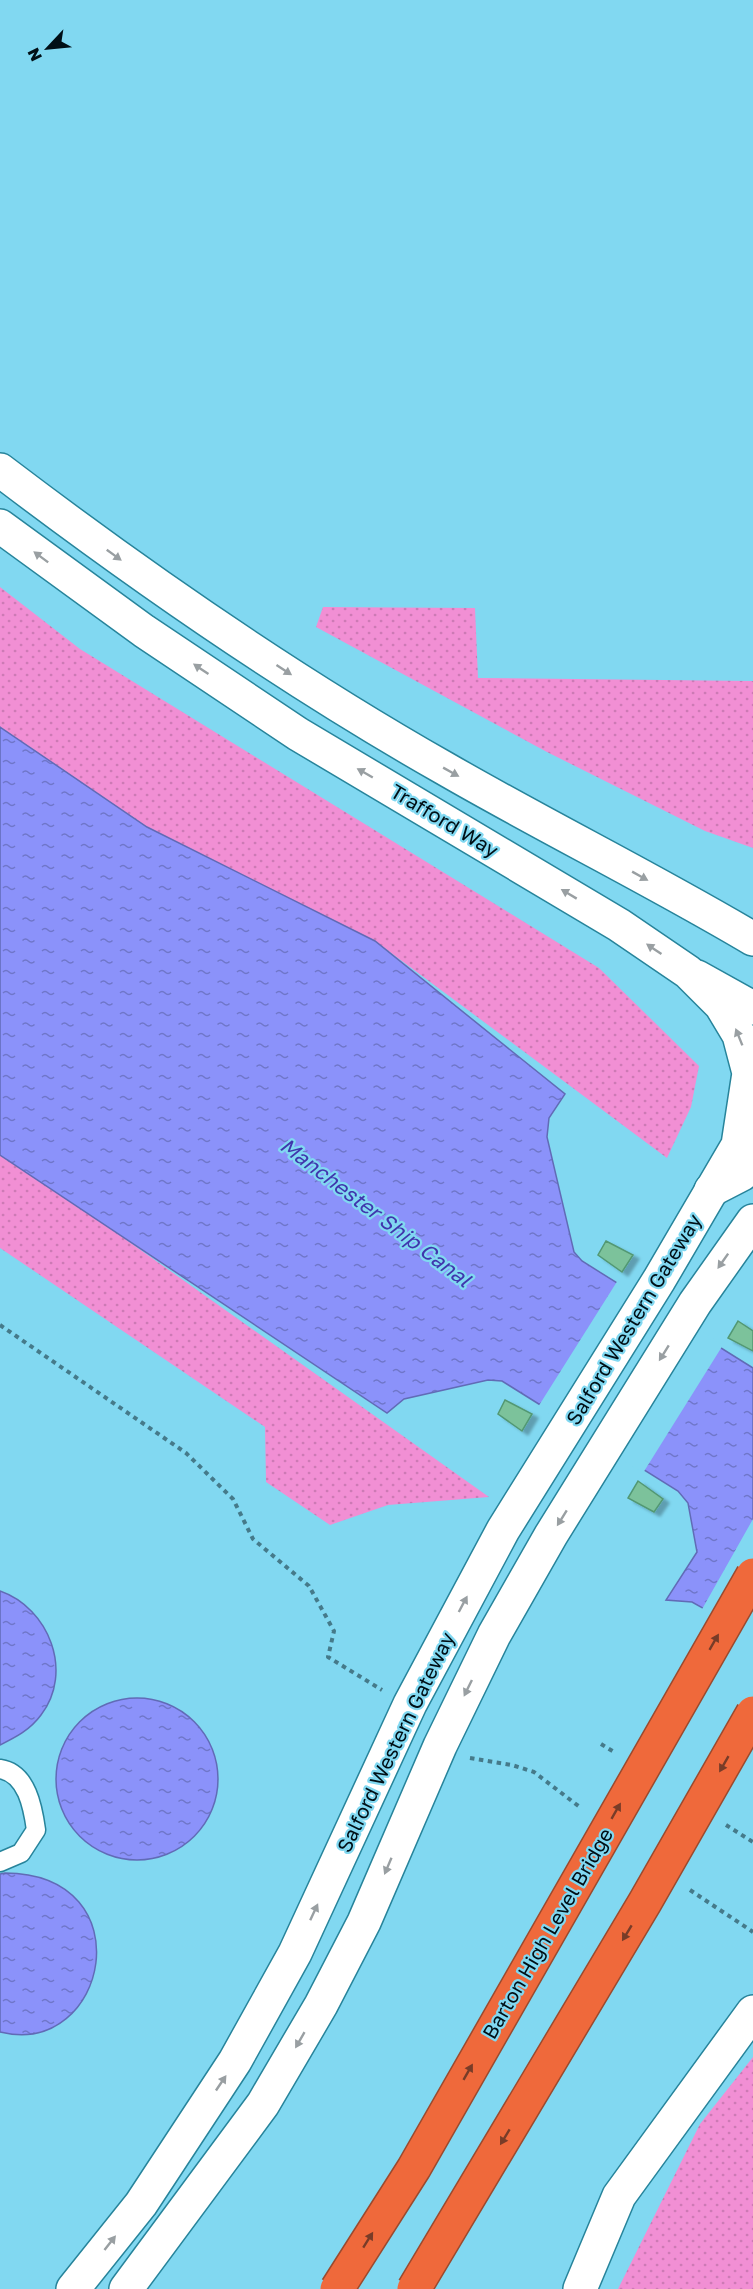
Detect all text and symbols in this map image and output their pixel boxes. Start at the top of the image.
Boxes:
north arrow [18,18,78,78]
text: N [23,45,46,64]
one-way arrow [106,549,122,561]
one-way arrow [33,551,49,563]
one-way arrow [192,663,209,674]
one-way arrow [276,665,292,676]
one-way arrow [442,767,459,777]
one-way arrow [356,768,373,778]
street label: Trafford Way [387,778,503,862]
one-way arrow [632,871,649,881]
one-way arrow [561,889,577,900]
one-way arrow [645,943,662,954]
one-way arrow [733,1028,743,1046]
water label: Manchester Ship Canal [275,1132,478,1293]
street label: Salford Western Gateway [560,1209,706,1429]
one-way arrow [717,1253,729,1269]
one-way arrow [659,1345,670,1361]
one-way arrow [556,1510,567,1526]
one-way arrow [458,1596,468,1613]
street label: Salford Western Gateway [331,1628,459,1856]
one-way arrow [709,1633,719,1650]
one-way arrow [463,1680,472,1697]
one-way arrow [719,1756,729,1773]
one-way arrow [611,1803,622,1819]
street label: Barton High Level Bridge [477,1823,617,2043]
one-way arrow [383,1858,393,1876]
one-way arrow [309,1903,318,1920]
one-way arrow [621,1925,632,1941]
one-way arrow [295,2032,306,2048]
one-way arrow [463,2063,473,2080]
one-way arrow [215,2075,226,2091]
one-way arrow [500,2129,511,2145]
one-way arrow [363,2231,374,2248]
one-way arrow [103,2235,116,2251]

